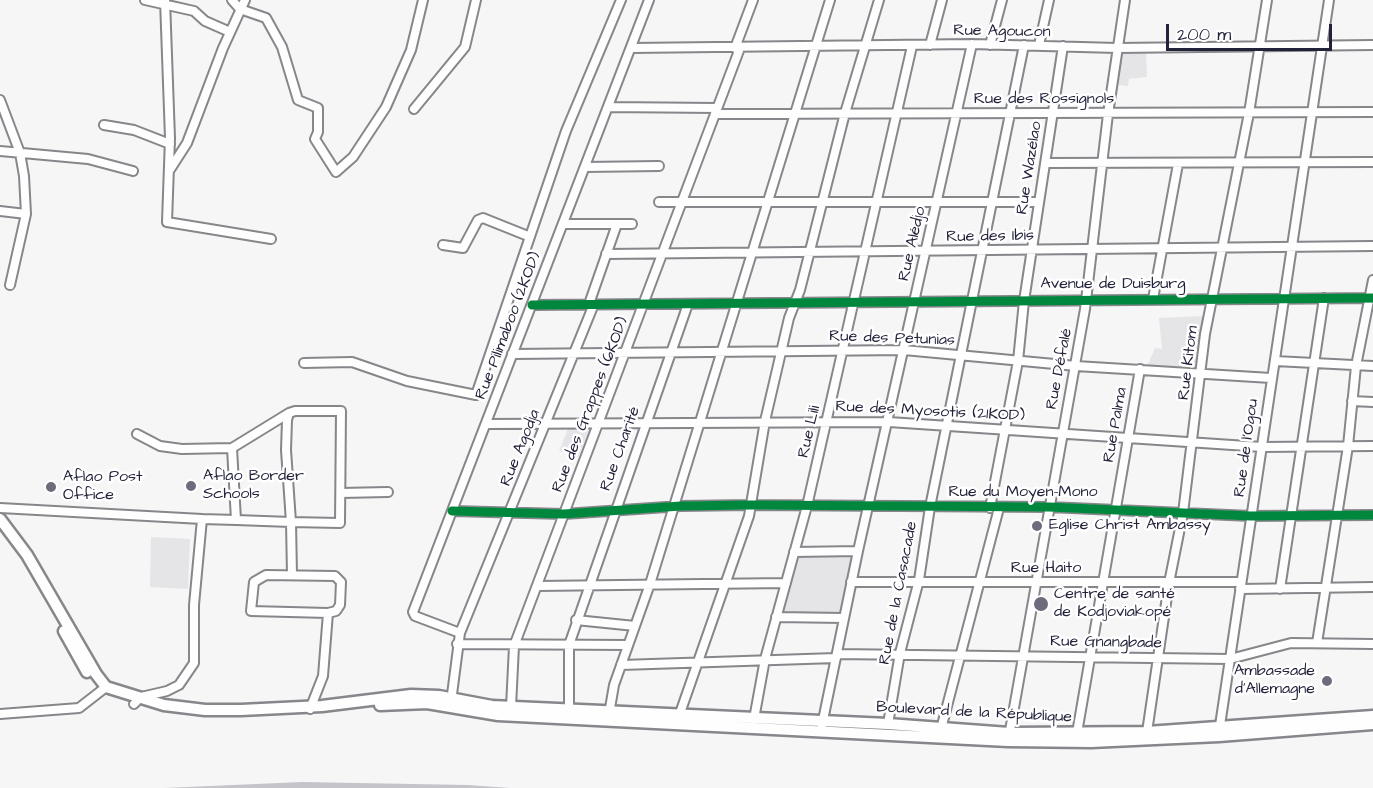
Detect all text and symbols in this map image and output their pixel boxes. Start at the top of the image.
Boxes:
scale bar [1169,12,1336,50]
street label: Rue Agoucon [953,22,1051,42]
text: 200 m [1177,22,1231,47]
street label: Rue des Rossignols [974,90,1114,110]
street label: Rue Wazélao [1013,120,1047,216]
street label: Rue Alédjo [895,205,931,283]
street label: Rue des Ibis [946,227,1034,247]
street label: Rue Pilimaboo (2KOD) [472,250,546,402]
street label: Avenue de Duisburg [1041,275,1185,295]
street label: Rue des Grappes (6KOD) [549,315,633,495]
street label: Rue Kitom [1175,325,1203,401]
street label: Rue des Petunias [829,327,955,351]
street label: Rue Défalé [1043,327,1077,411]
street label: Rue Palma [1100,386,1132,464]
street label: Rue des Myosotis (21KOD) [835,397,1025,427]
street label: Rue de l'Ogou [1231,398,1263,498]
street label: Rue Charité [597,404,645,494]
street label: Rue Lili [795,404,825,460]
street label: Rue Agodja [497,407,545,489]
place label: Aflao Border Schools [203,467,304,505]
place label: Aflao Post Office [63,468,143,506]
marker: Aflao Border Schools [184,479,198,493]
marker: Aflao Post Office [44,480,58,494]
street label: Rue du Moyen-Mono [948,483,1098,503]
place label: Eglise Christ Ambassy [1049,516,1211,536]
marker: Eglise Christ Ambassy [1030,519,1044,533]
street label: Rue de la Casacade [876,520,922,666]
street label: Rue Haito [1011,559,1081,579]
place label: Centre de santé de Kodjoviakopé [1054,585,1175,623]
marker: Centre de santé de Kodjoviakopé [1032,595,1050,613]
street label: Rue Gnangbade [1050,632,1162,654]
place label: Ambassade d'Allemagne [1234,662,1315,700]
marker: Ambassade d'Allemagne [1320,674,1334,688]
street label: Boulevard de la République [876,698,1072,728]

